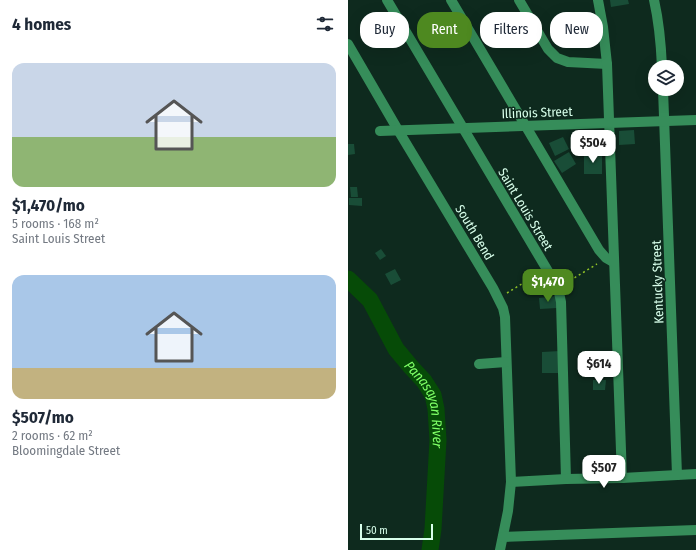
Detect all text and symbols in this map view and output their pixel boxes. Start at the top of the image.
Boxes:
chip: Buy [360,12,409,48]
chip: Rent [417,12,472,48]
chip: Filters [480,12,542,48]
chip: New [550,12,603,48]
icon: filters [314,13,336,35]
text: 4 homes [12,14,71,35]
map controls [648,60,684,96]
button: layers [648,60,684,96]
icon: home [138,89,210,161]
street label: Illinois Street [501,104,574,121]
pin: $504 [569,130,617,164]
text: $504 [580,135,606,150]
street label: Saint Louis Street [495,165,556,254]
text: $1,470/mo [12,195,85,216]
street label: South Bend [452,202,497,263]
text: 5 rooms · 168 m² [12,216,99,231]
text: Saint Louis Street [12,231,105,246]
street label: Kentucky Street [649,239,666,324]
pin: $1,470 [515,269,581,303]
text: $1,470 [531,274,565,289]
icon: home [138,301,210,373]
pin: $614 [575,351,623,385]
text: $614 [587,356,611,371]
water label: Panasayan River [400,358,446,449]
text: $507/mo [12,407,74,428]
text: 2 rooms · 62 m² [12,428,93,443]
text: Bloomingdale Street [12,443,120,458]
pin: $507 [580,455,628,489]
text: $507 [591,460,617,475]
scale bar [360,522,433,541]
text: 50 m [366,524,388,537]

